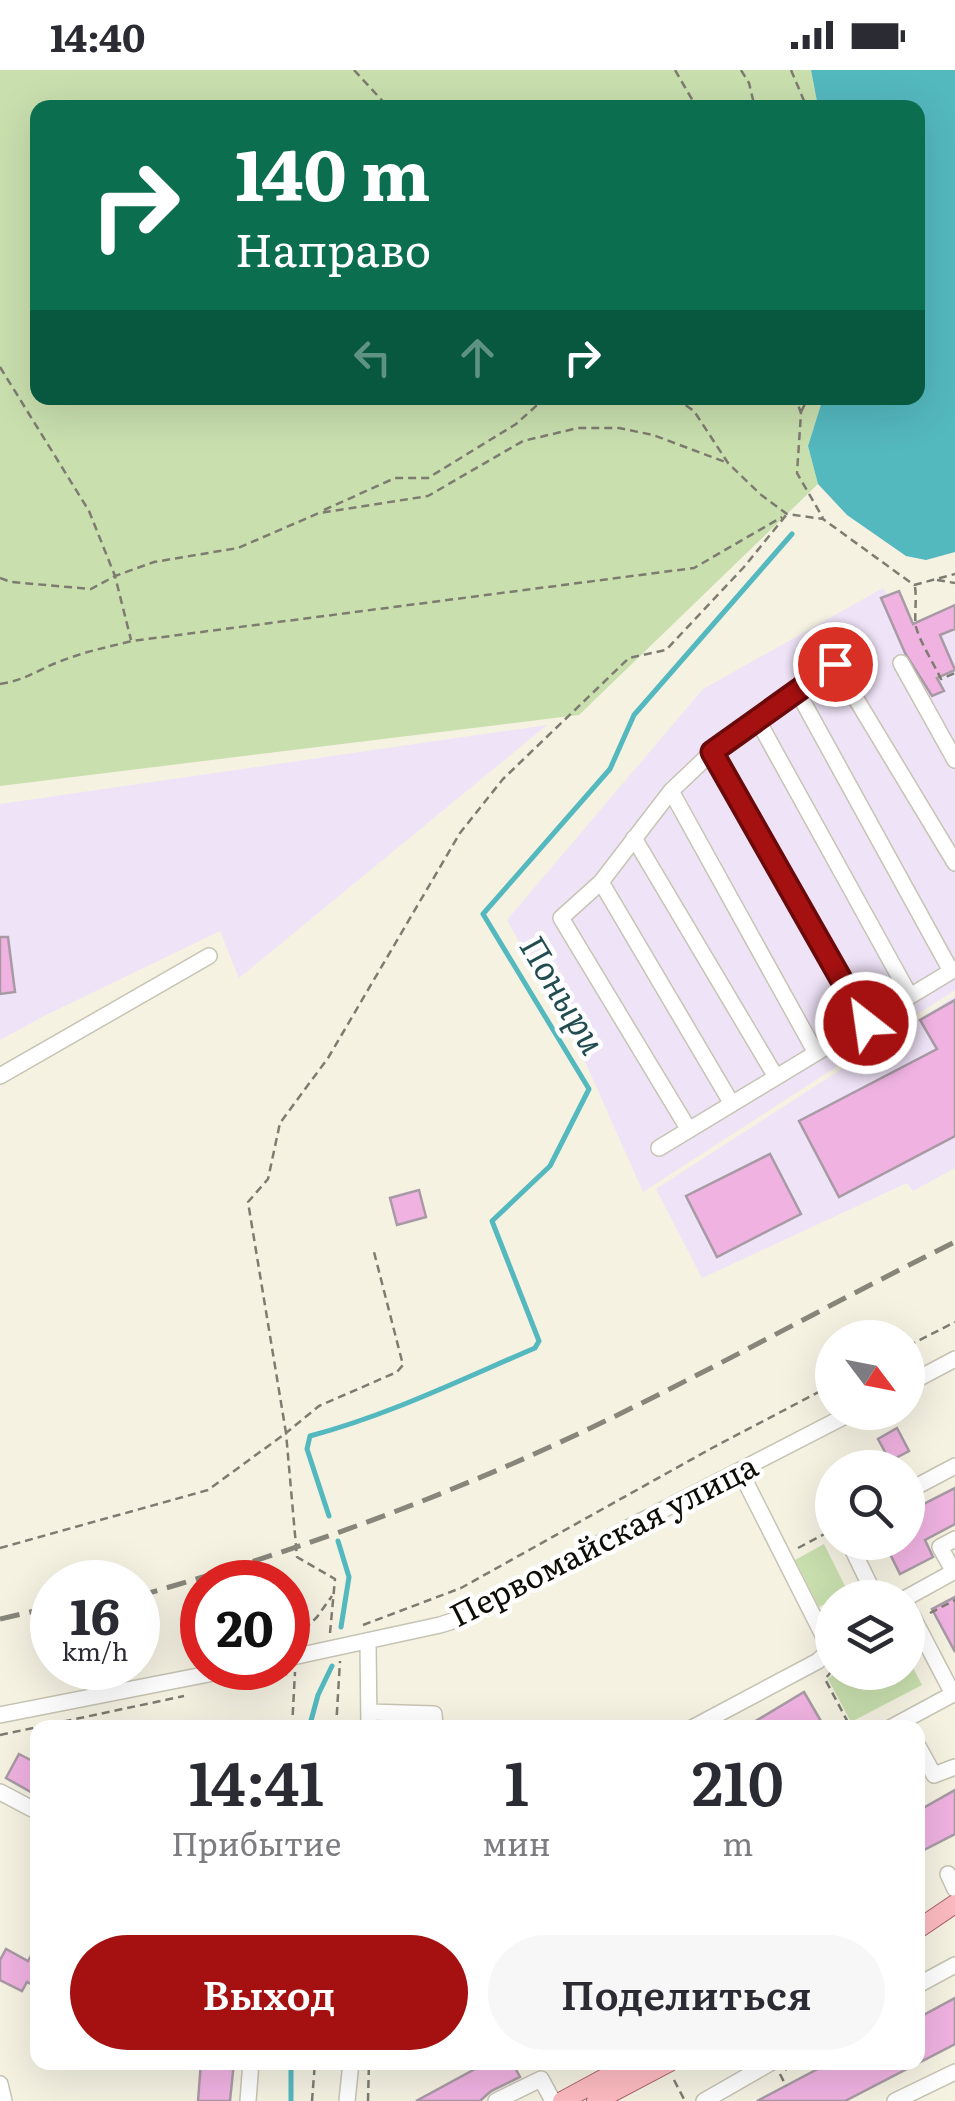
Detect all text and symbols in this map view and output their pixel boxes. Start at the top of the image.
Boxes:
text: 14:40 [50,7,145,64]
text: 140 m [235,119,430,223]
icon: right [70,140,200,270]
text: Направо [235,214,431,281]
icon: left [345,330,400,385]
icon: ahead [450,330,505,385]
icon: right [555,330,610,385]
pin [793,622,878,707]
icon: arrive [808,637,863,692]
water label: Поныри [509,924,620,1063]
position arrow [814,971,918,1075]
north arrow [815,1320,925,1430]
map controls [815,1320,925,1690]
street label: Первомайская улица [440,1439,766,1637]
button: search [815,1450,925,1560]
speed limit sign: 20 [180,1560,310,1690]
text: 16 [70,1576,120,1650]
button: layers [815,1580,925,1690]
text: km/h [62,1632,128,1669]
text: 14:41 [188,1735,324,1824]
text: 1 [504,1735,529,1824]
text: 210 [692,1735,784,1824]
text: Прибытие [171,1818,341,1866]
text: мин [482,1818,551,1866]
text: m [722,1818,753,1866]
button: Выход [70,1935,468,2050]
button: Поделиться [488,1935,885,2050]

